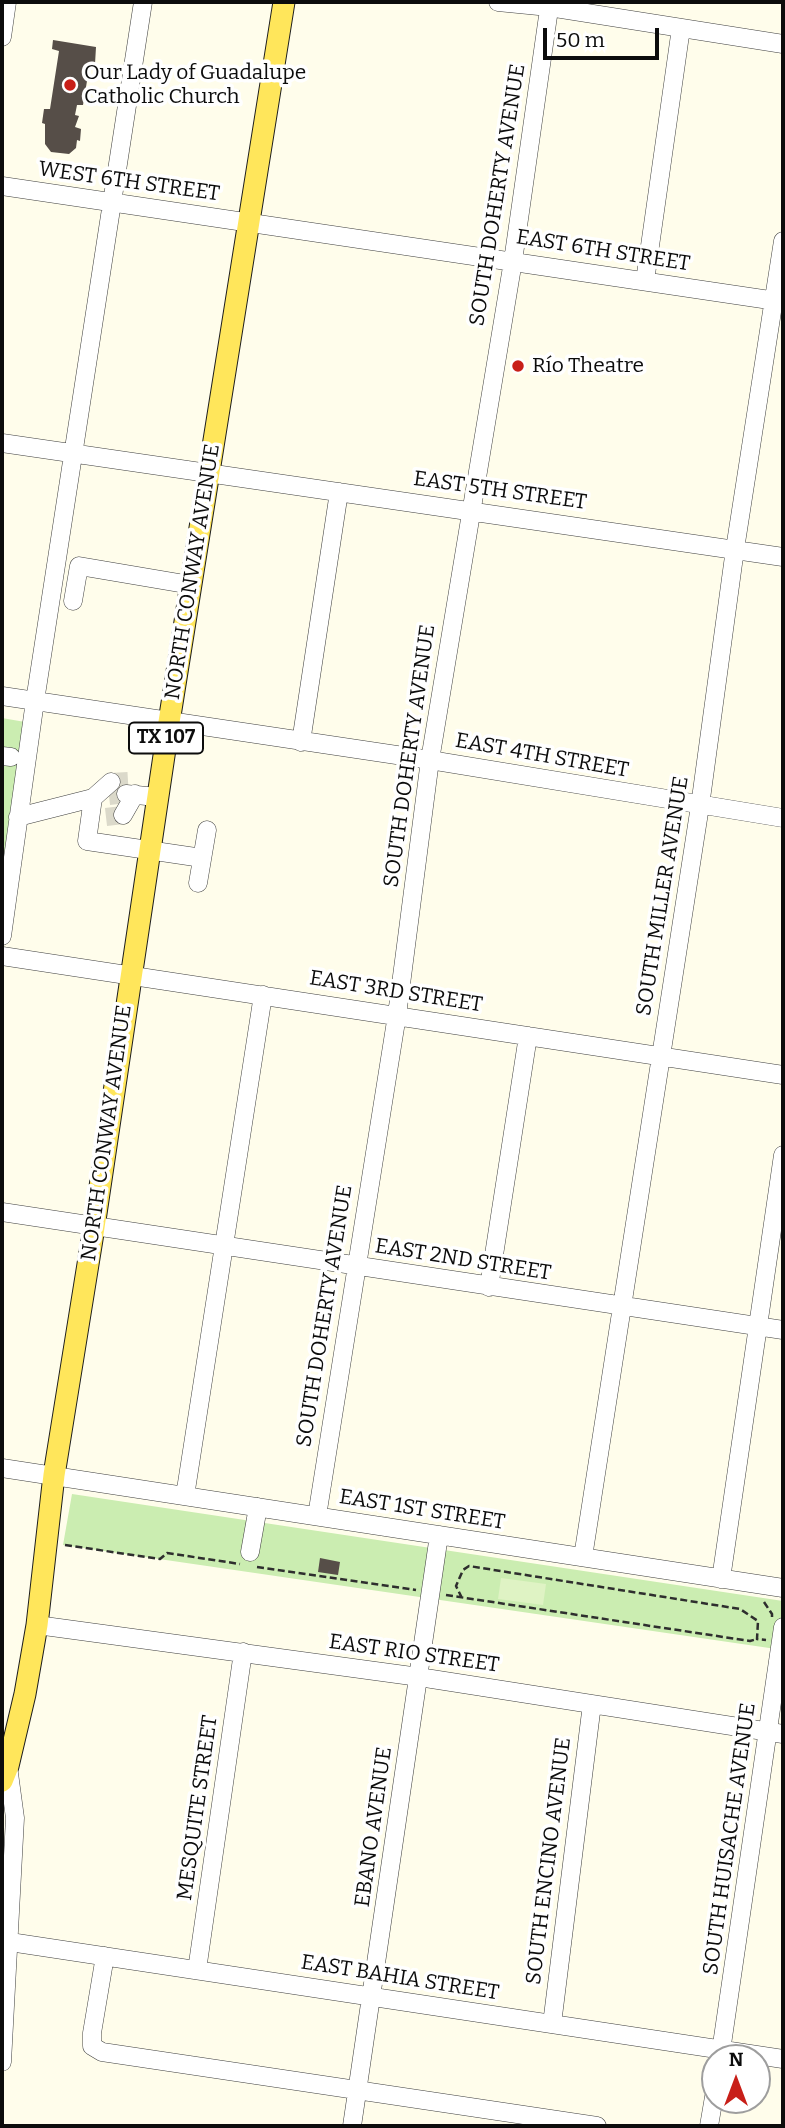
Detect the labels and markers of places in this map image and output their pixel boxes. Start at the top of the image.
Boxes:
place label: Our Lady of Guadalupe Catholic Church [84,60,306,110]
marker: Our Lady of Guadalupe Catholic Church [62,77,78,93]
place label: Río Theatre [532,353,644,379]
marker: Río Theatre [510,358,526,374]

